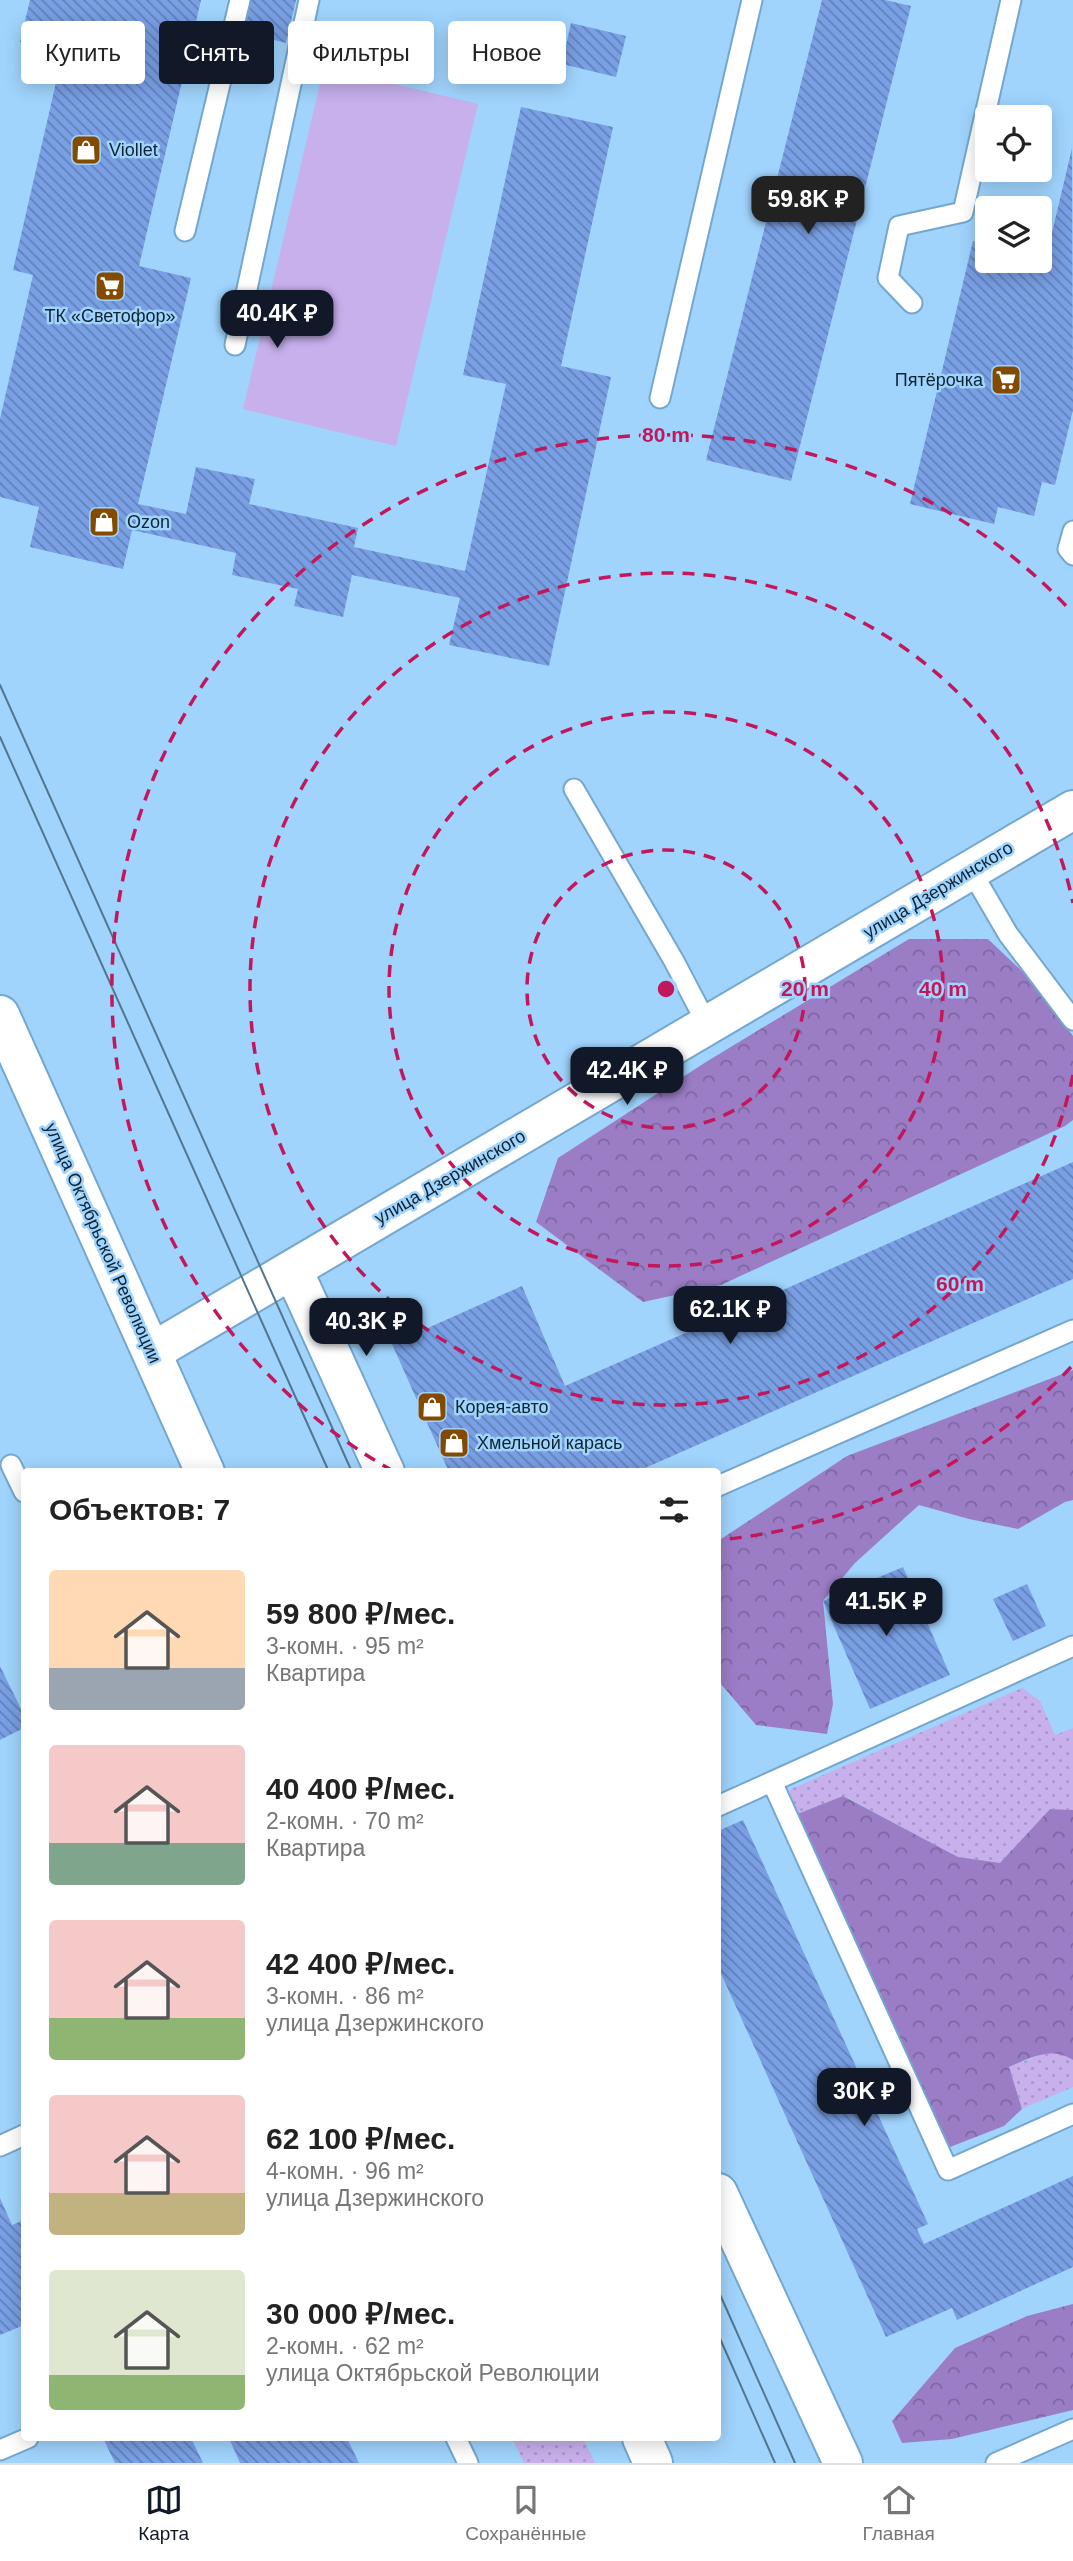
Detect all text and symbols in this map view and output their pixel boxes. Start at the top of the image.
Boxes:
chip: Купить [21,21,145,84]
chip: Снять [159,21,274,84]
chip: Фильтры [288,21,434,84]
chip: Новое [448,21,566,84]
map controls [975,105,1052,273]
button: locate [975,105,1052,182]
shop icon: Viollet [69,133,103,167]
place label: Viollet [109,140,158,160]
pin: 59.8K ₽ [743,176,873,236]
text: 59.8K ₽ [767,186,849,212]
button: layers [975,196,1052,273]
supermarket icon: ТК «Светофор» [93,269,127,303]
pin: 40.4K ₽ [212,290,342,350]
text: 40.4K ₽ [236,300,318,326]
place label: ТК «Светофор» [44,306,176,326]
supermarket icon: Пятёрочка [989,363,1023,397]
place label: Пятёрочка [895,370,984,390]
text: 80 m [642,423,690,446]
shop icon: Ozon [87,505,121,539]
place label: Ozon [127,512,170,532]
street label: улица Дзержинского [860,837,1016,943]
centre of rings [654,977,678,1001]
text: 20 m [781,977,829,1000]
text: 40 m [919,977,967,1000]
pin: 42.4K ₽ [562,1048,692,1107]
text: 42.4K ₽ [586,1057,668,1083]
street label: улица Октябрьской Революции [41,1120,165,1366]
street label: улица Дзержинского [371,1126,529,1228]
text: 60 m [936,1272,984,1295]
pin: 62.1K ₽ [665,1286,795,1346]
text: 62.1K ₽ [689,1296,771,1322]
pin: 40.3K ₽ [301,1298,431,1358]
text: 40.3K ₽ [325,1308,407,1334]
shop icon: Корея-авто [415,1390,449,1424]
place label: Корея-авто [455,1397,549,1417]
shop icon: Хмельной карась [437,1426,471,1460]
place label: Хмельной карась [477,1433,622,1453]
icon: filters [655,1491,693,1529]
text: Объектов: 7 [49,1493,230,1526]
pin: 41.5K ₽ [821,1578,951,1638]
text: 41.5K ₽ [845,1588,927,1614]
text: 59 800 ₽/мес. [266,1597,455,1630]
icon: home [105,1598,189,1682]
text: 3-комн. · 95 m² [266,1633,424,1659]
text: Квартира [266,1660,365,1686]
text: 40 400 ₽/мес. [266,1772,455,1805]
icon: home [105,1773,189,1857]
text: 2-комн. · 70 m² [266,1808,424,1834]
text: Квартира [266,1835,365,1861]
text: 42 400 ₽/мес. [266,1947,455,1980]
icon: home [105,1948,189,2032]
text: 3-комн. · 86 m² [266,1983,424,2009]
text: улица Дзержинского [266,2010,484,2036]
pin: 30K ₽ [815,2068,913,2128]
text: 30K ₽ [833,2078,895,2104]
text: 62 100 ₽/мес. [266,2122,455,2155]
icon: home [105,2123,189,2207]
text: 4-комн. · 96 m² [266,2158,424,2184]
text: улица Дзержинского [266,2185,484,2211]
text: 30 000 ₽/мес. [266,2297,455,2330]
icon: home [105,2298,189,2382]
text: 2-комн. · 62 m² [266,2333,424,2359]
text: улица Октябрьской Революции [266,2360,600,2386]
tab: Карта [138,2481,189,2545]
tab: Сохранённые [465,2481,586,2545]
tab: Главная [863,2481,935,2545]

